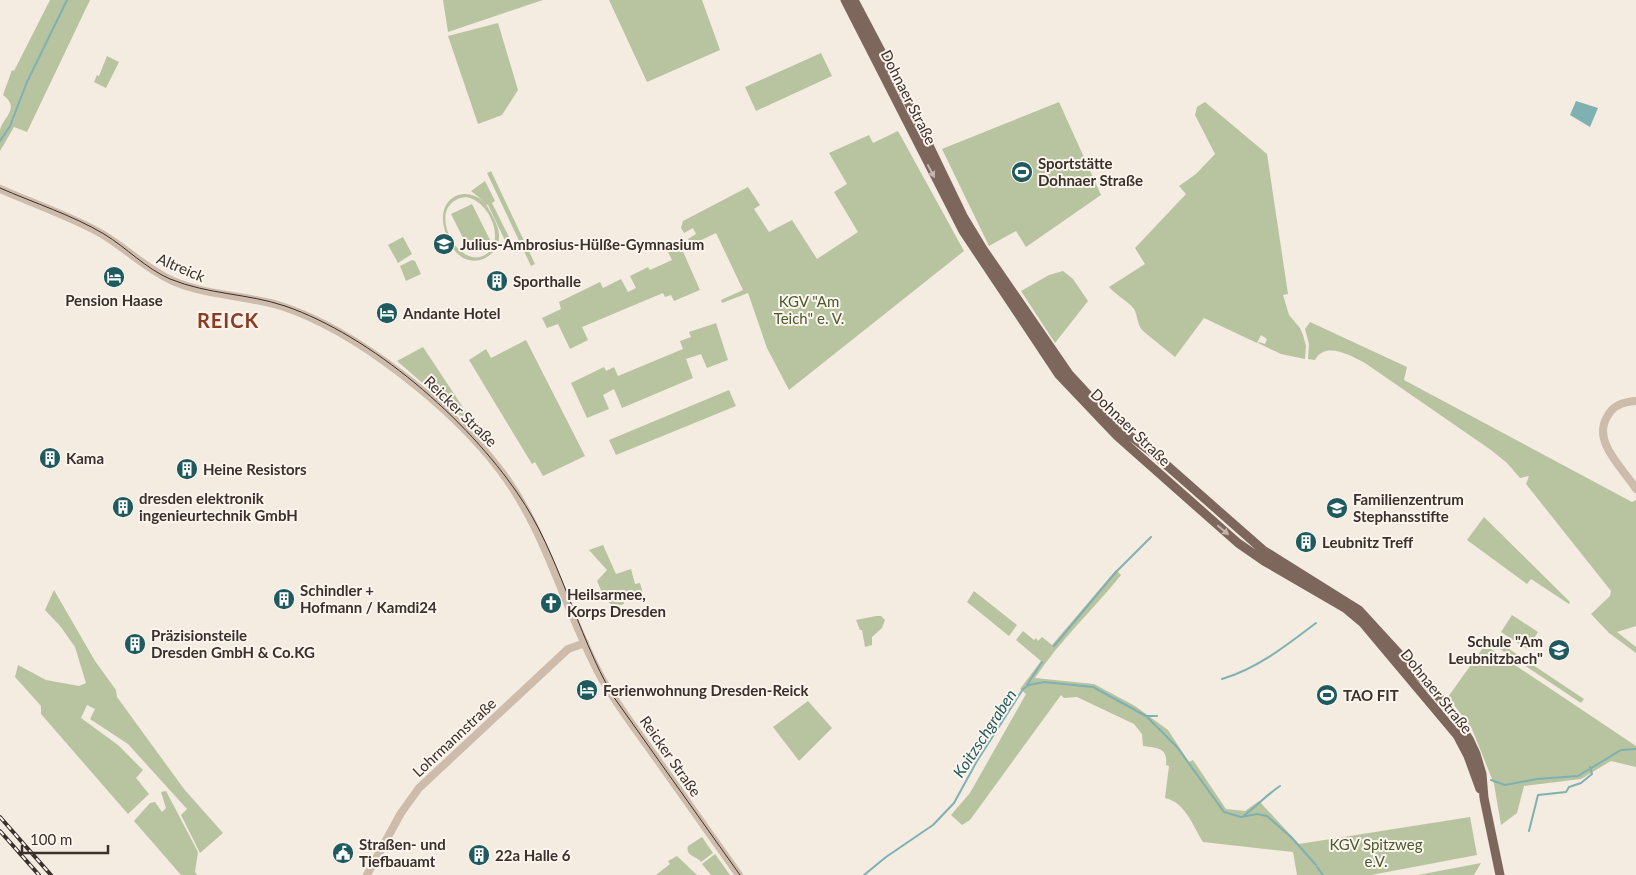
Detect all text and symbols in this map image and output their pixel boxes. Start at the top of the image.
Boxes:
street label: Dohnaer Straße [877,47,941,147]
place label: Sportstätte Dohnaer Straße [1038,154,1143,189]
sports icon: Sportstätte Dohnaer Straße [1010,160,1034,184]
one-way arrow [927,164,935,178]
school or university icon: Julius-Ambrosius-Hülße-Gymnasium [432,232,456,256]
place label: Julius-Ambrosius-Hülße-Gymnasium [460,235,704,253]
street label: Altreick [154,249,208,285]
hotel icon: Pension Haase [102,265,126,289]
building icon: Sporthalle [485,269,509,293]
place label: Sporthalle [513,272,581,290]
place label: Pension Haase [65,291,163,309]
park label: KGV "Am Teich" e. V. [774,292,844,327]
hotel icon: Andante Hotel [375,301,399,325]
place label: Andante Hotel [402,304,501,322]
district label: REICK [197,308,259,332]
street label: Reicker Straße [421,372,501,450]
street label: Dohnaer Straße [1088,385,1175,469]
building icon: Kama [38,446,62,470]
place label: Kama [66,449,104,467]
building icon: Heine Resistors [175,457,199,481]
place label: Heine Resistors [203,460,307,478]
place label: dresden elektronik ingenieurtechnik GmbH [139,489,298,524]
place label: Familienzentrum Stephansstifte [1353,490,1464,525]
building icon: dresden elektronik ingenieurtechnik GmbH [111,495,135,519]
school or university icon: Familienzentrum Stephansstifte [1325,496,1349,520]
one-way arrow [1217,524,1229,535]
building icon: Leubnitz Treff [1294,530,1318,554]
place label: Leubnitz Treff [1322,533,1414,551]
place label: Schindler + Hofmann / Kamdi24 [300,581,437,616]
place label: Heilsarmee, Korps Dresden [567,585,666,620]
building icon: Schindler + Hofmann / Kamdi24 [272,587,296,611]
church icon: Heilsarmee, Korps Dresden [539,591,563,615]
place label: Präzisionsteile Dresden GmbH & Co.KG [151,626,315,661]
building icon: Präzisionsteile Dresden GmbH & Co.KG [123,632,147,656]
place label: Schule "Am Leubnitzbach" [1448,632,1543,667]
school or university icon: Schule "Am Leubnitzbach" [1547,638,1571,662]
street label: Dohnaer Straße [1397,645,1477,737]
hotel icon: Ferienwohnung Dresden-Reick [575,678,599,702]
place label: Ferienwohnung Dresden-Reick [603,681,810,699]
sports icon: TAO FIT [1315,683,1339,707]
water label: Koitzschgraben [948,685,1020,781]
place label: TAO FIT [1343,686,1399,704]
street label: Lohrmannstraße [409,694,499,780]
street label: Reicker Straße [637,712,705,800]
scale bar [22,822,109,854]
text: 100 m [30,830,72,848]
place label: Straßen- und Tiefbauamt [359,835,446,870]
park label: KGV Spitzweg e.V. [1329,835,1423,870]
public building icon: Straßen- und Tiefbauamt [331,841,355,865]
building icon: 22a Halle 6 [467,843,491,867]
place label: 22a Halle 6 [495,846,571,864]

